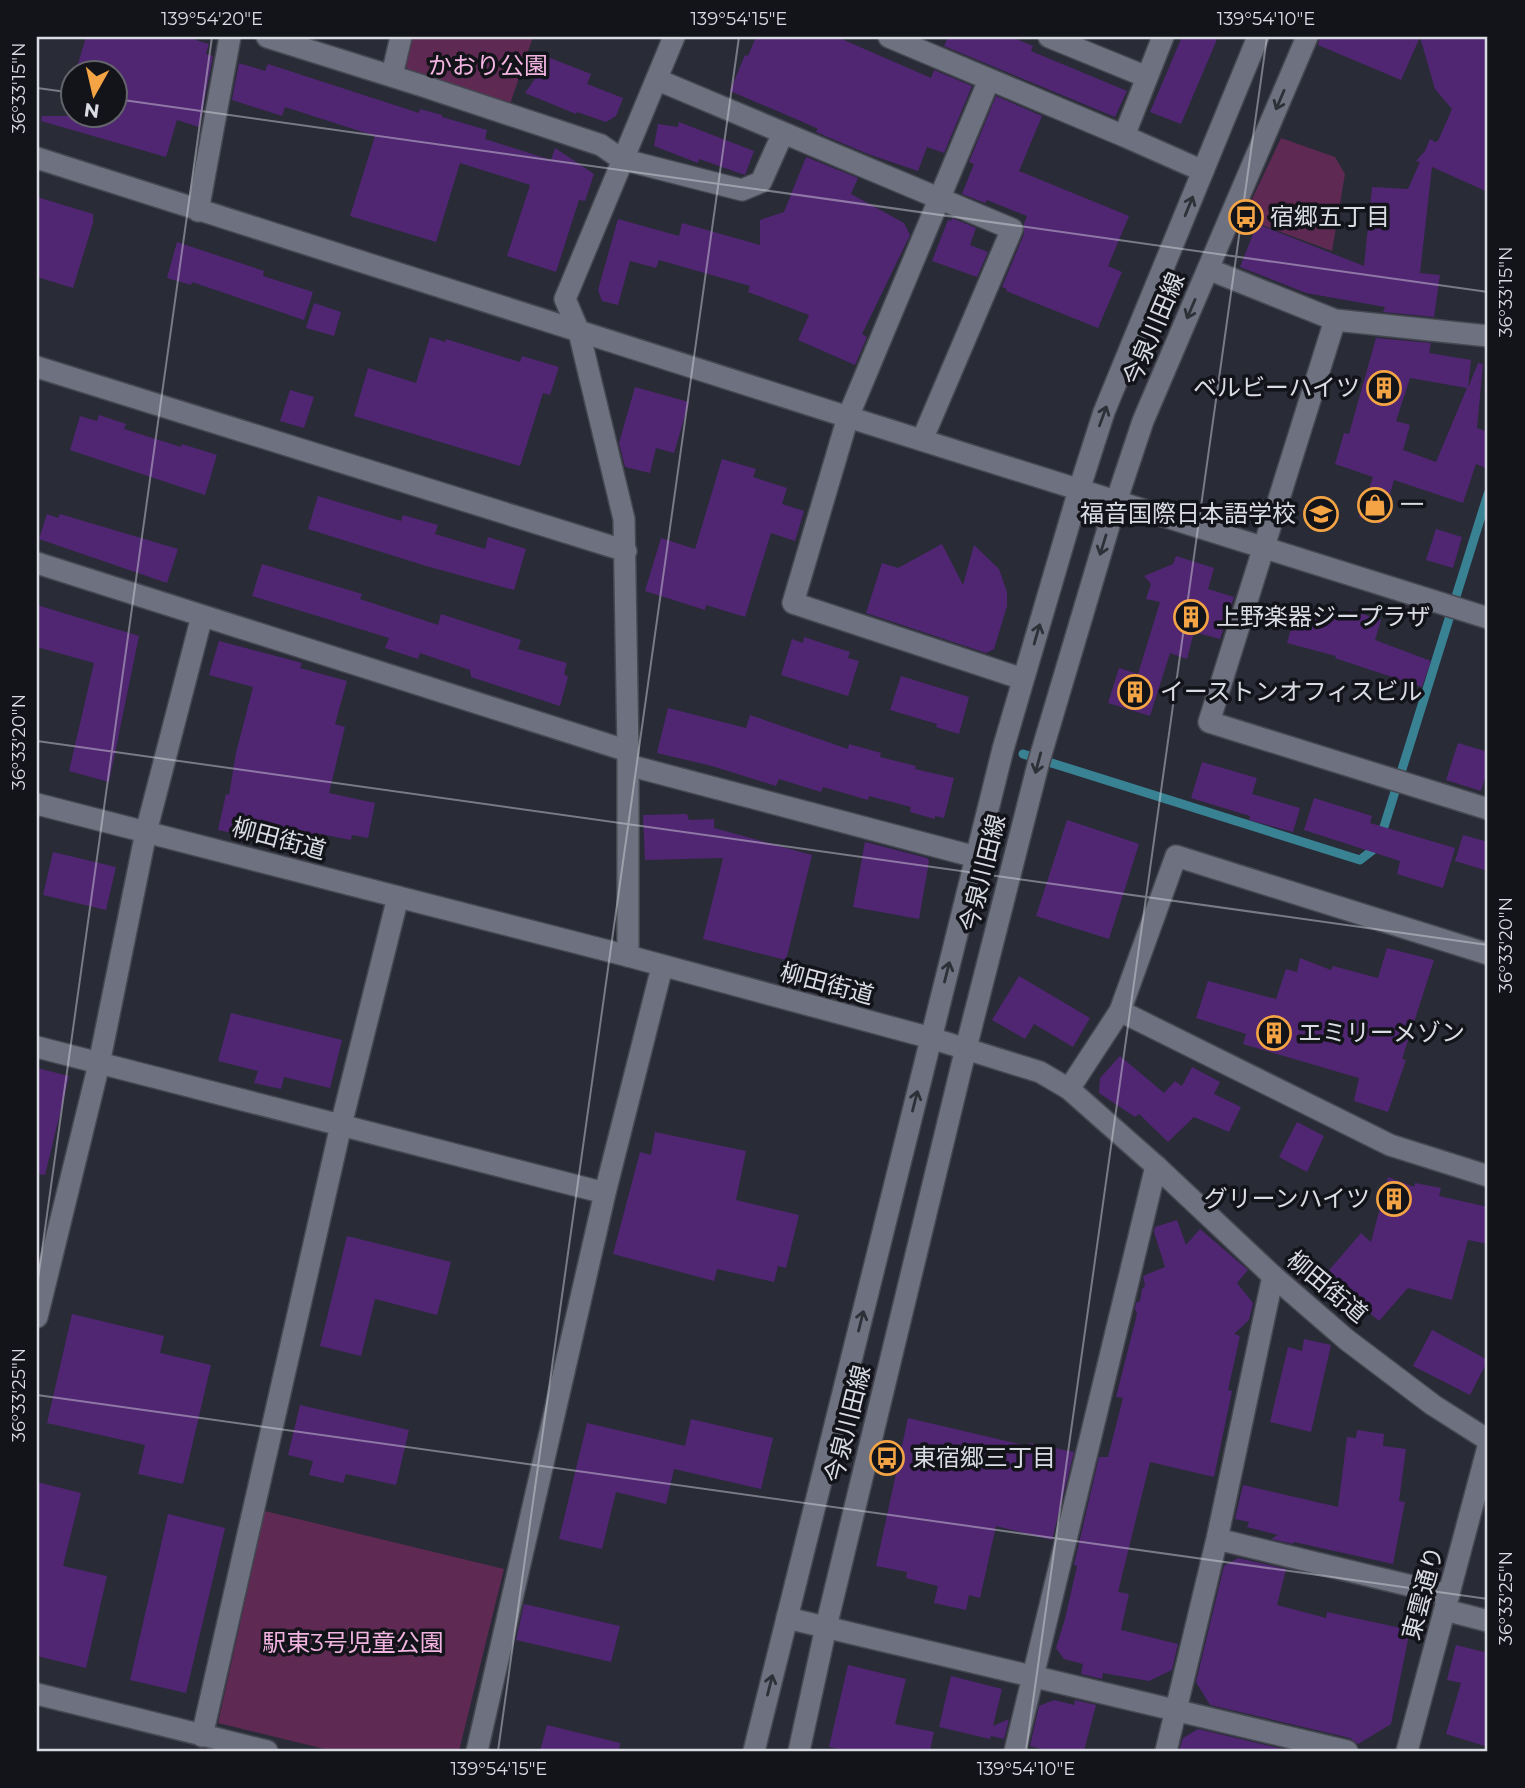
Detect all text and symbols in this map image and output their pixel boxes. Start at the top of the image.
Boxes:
text: 139°54'20"E [161,8,263,30]
text: 139°54'15"E [691,8,787,30]
text: 139°54'10"E [1217,8,1315,30]
text: 36°33'15"N [8,42,30,134]
park label: かおり公園 [428,51,548,80]
north arrow [60,60,130,130]
one-way arrow [1273,88,1286,110]
text: N [82,98,101,123]
one-way arrow [1183,195,1196,217]
bus stop icon: 宿郷五丁目 [1227,198,1265,236]
place label: 宿郷五丁目 [1270,202,1390,231]
text: 36°33'15"N [1495,246,1517,338]
street label: 今泉川田線 [1117,268,1190,390]
one-way arrow [1184,297,1197,319]
building icon: ベルビーハイツ [1365,369,1403,407]
place label: ベルビーハイツ [1193,373,1360,402]
one-way arrow [1098,406,1110,428]
shop icon: 一 [1356,486,1394,524]
place label: 一 [1400,490,1424,519]
school or university icon: 福音国際日本語学校 [1302,495,1340,533]
place label: 福音国際日本語学校 [1080,499,1296,528]
one-way arrow [1096,533,1109,555]
building icon: 上野楽器ジープラザ [1172,598,1210,636]
place label: 上野楽器ジープラザ [1216,602,1431,631]
one-way arrow [1031,623,1044,645]
building icon: イーストンオフィスビル [1116,673,1154,711]
place label: イーストンオフィスビル [1160,677,1422,706]
text: 36°33'20"N [8,694,30,790]
one-way arrow [1031,752,1044,774]
street label: 今泉川田線 [954,811,1011,935]
street label: 柳田街道 [229,812,329,865]
text: 36°33'20"N [1495,897,1517,993]
street label: 柳田街道 [777,957,877,1010]
one-way arrow [941,961,954,984]
building icon: エミリーメゾン [1255,1014,1293,1052]
place label: エミリーメゾン [1298,1018,1465,1047]
one-way arrow [909,1090,923,1113]
building icon: グリーンハイツ [1375,1180,1413,1218]
place label: グリーンハイツ [1204,1184,1370,1213]
street label: 柳田街道 [1281,1245,1373,1329]
one-way arrow [855,1311,868,1333]
text: 36°33'25"N [8,1348,30,1442]
street label: 今泉川田線 [819,1362,876,1486]
bus stop icon: 東宿郷三丁目 [868,1439,906,1477]
place label: 東宿郷三丁目 [912,1443,1056,1472]
street label: 東雲通り [1396,1543,1449,1643]
text: 36°33'25"N [1495,1551,1517,1645]
park label: 駅東3号児童公園 [262,1628,444,1657]
one-way arrow [764,1674,778,1697]
text: 139°54'15"E [451,1758,547,1780]
text: 139°54'10"E [977,1758,1075,1780]

